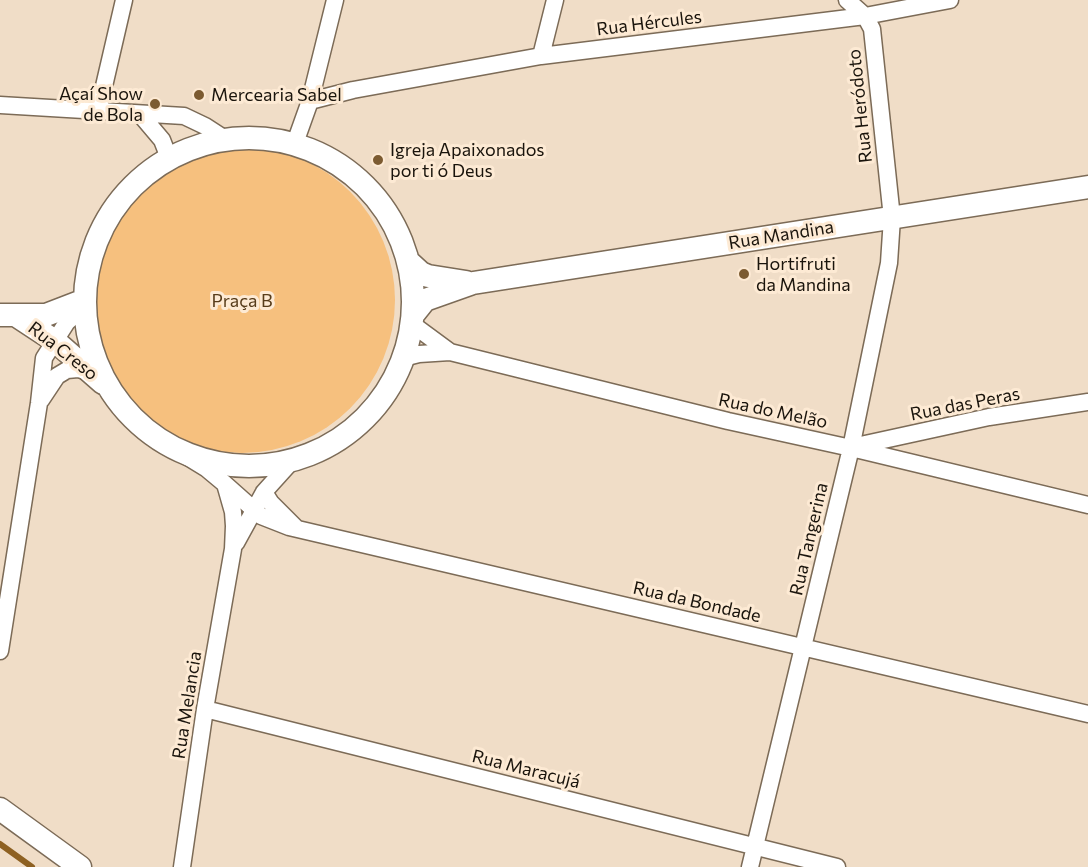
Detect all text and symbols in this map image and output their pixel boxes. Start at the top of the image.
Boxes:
street label: Rua Hércules [595,6,703,40]
street label: Rua Heródoto [843,48,877,164]
place label: Açaí Show de Bola [59,83,143,125]
place label: Mercearia Sabel [211,84,342,106]
marker: Mercearia Sabel [192,88,206,102]
marker: Açaí Show de Bola [148,97,162,111]
place label: Igreja Apaixonados por ti ó Deus [390,139,545,182]
marker: Igreja Apaixonados por ti ó Deus [371,153,385,167]
street label: Rua Mandina [727,216,835,254]
place label: Hortifruti da Mandina [756,253,851,296]
marker: Hortifruti da Mandina [737,267,751,281]
park label: Praça B [211,290,273,312]
street label: Rua Creso [24,317,102,385]
street label: Rua das Peras [908,383,1022,425]
street label: Rua do Melão [717,389,829,433]
street label: Rua Tangerina [786,480,832,598]
street label: Rua da Bondade [631,577,763,627]
street label: Rua Melancia [168,650,206,760]
street label: Rua Maracujá [470,745,582,793]

